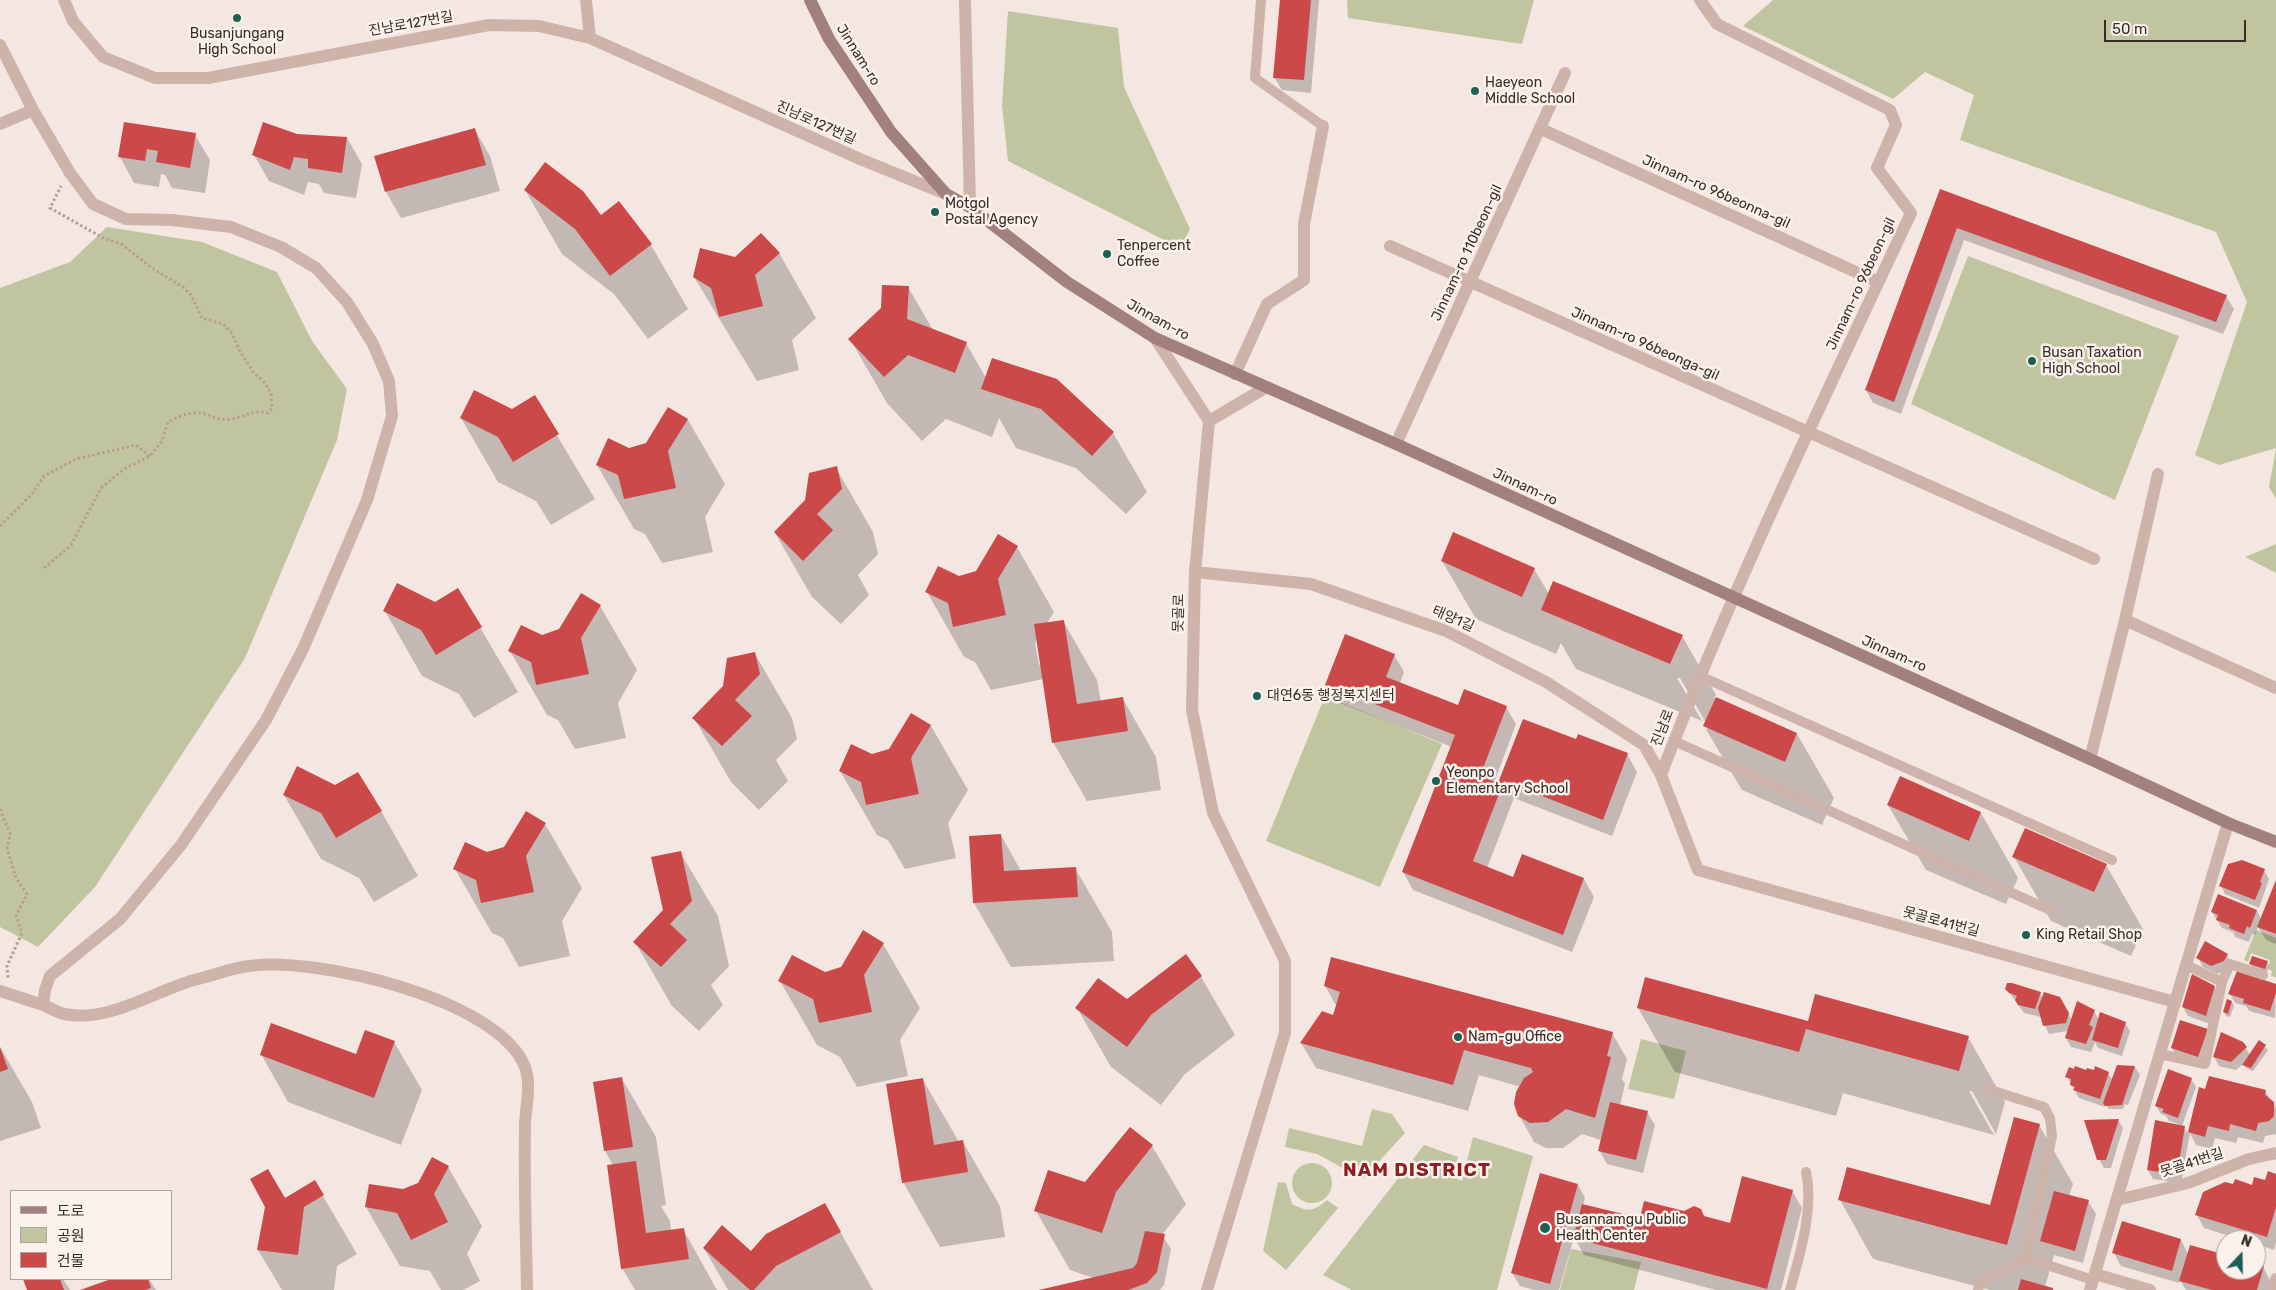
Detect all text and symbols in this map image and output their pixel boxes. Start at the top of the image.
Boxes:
street label: 진남로127번길 [367,8,455,40]
scale bar [2106,10,2248,42]
marker: Busanjungang High School [231,12,243,24]
text: 50 m [2112,20,2147,38]
street label: Jinnam-ro [832,21,884,89]
place label: Busanjungang High School [190,26,284,58]
place label: Haeyeon Middle School [1485,75,1575,108]
marker: Haeyeon Middle School [1469,85,1481,97]
street label: 진남로127번길 [773,98,859,148]
street label: Jinnam-ro 96beonna-gil [1639,152,1793,232]
street label: Jinnam-ro 110beon-gil [1428,182,1506,324]
place label: Motgol Postal Agency [945,196,1038,228]
marker: Motgol Postal Agency [929,206,941,218]
street label: Jinnam-ro 96beon-gil [1823,215,1899,353]
place label: Tenpercent Coffee [1117,238,1191,270]
marker: Tenpercent Coffee [1101,248,1113,260]
street label: Jinnam-ro [1124,296,1192,344]
street label: Jinnam-ro 96beonga-gil [1568,304,1722,384]
place label: Busan Taxation High School [2042,345,2142,378]
marker: Busan Taxation High School [2026,355,2038,367]
street label: Jinnam-ro [1490,465,1560,509]
street label: 못골로 [1170,594,1188,632]
street label: 태양1길 [1429,603,1477,635]
street label: Jinnam-ro [1859,632,1929,676]
place label: 대연6동 행정복지센터 [1267,688,1395,704]
marker: 대연6동 행정복지센터 [1251,690,1263,702]
street label: 진남로 [1648,707,1678,749]
place label: Yeonpo Elementary School [1446,765,1569,798]
marker: Yeonpo Elementary School [1430,775,1442,787]
street label: 못골로41번길 [1901,904,1981,940]
place label: King Retail Shop [2036,927,2142,943]
marker: King Retail Shop [2020,929,2032,941]
place label: Nam-gu Office [1468,1029,1562,1045]
marker: Nam-gu Office [1452,1031,1464,1043]
street label: 못골41번길 [2158,1145,2226,1181]
district label: NAM DISTRICT [1342,1160,1492,1182]
legend [10,1190,172,1280]
text: 도로 [57,1202,85,1220]
place label: Busannamgu Public Health Center [1556,1212,1686,1244]
marker: Busannamgu Public Health Center [1538,1221,1552,1235]
text: 공원 [57,1227,85,1245]
north arrow [2216,1230,2266,1280]
text: N [2238,1232,2254,1251]
text: 건물 [57,1252,85,1270]

